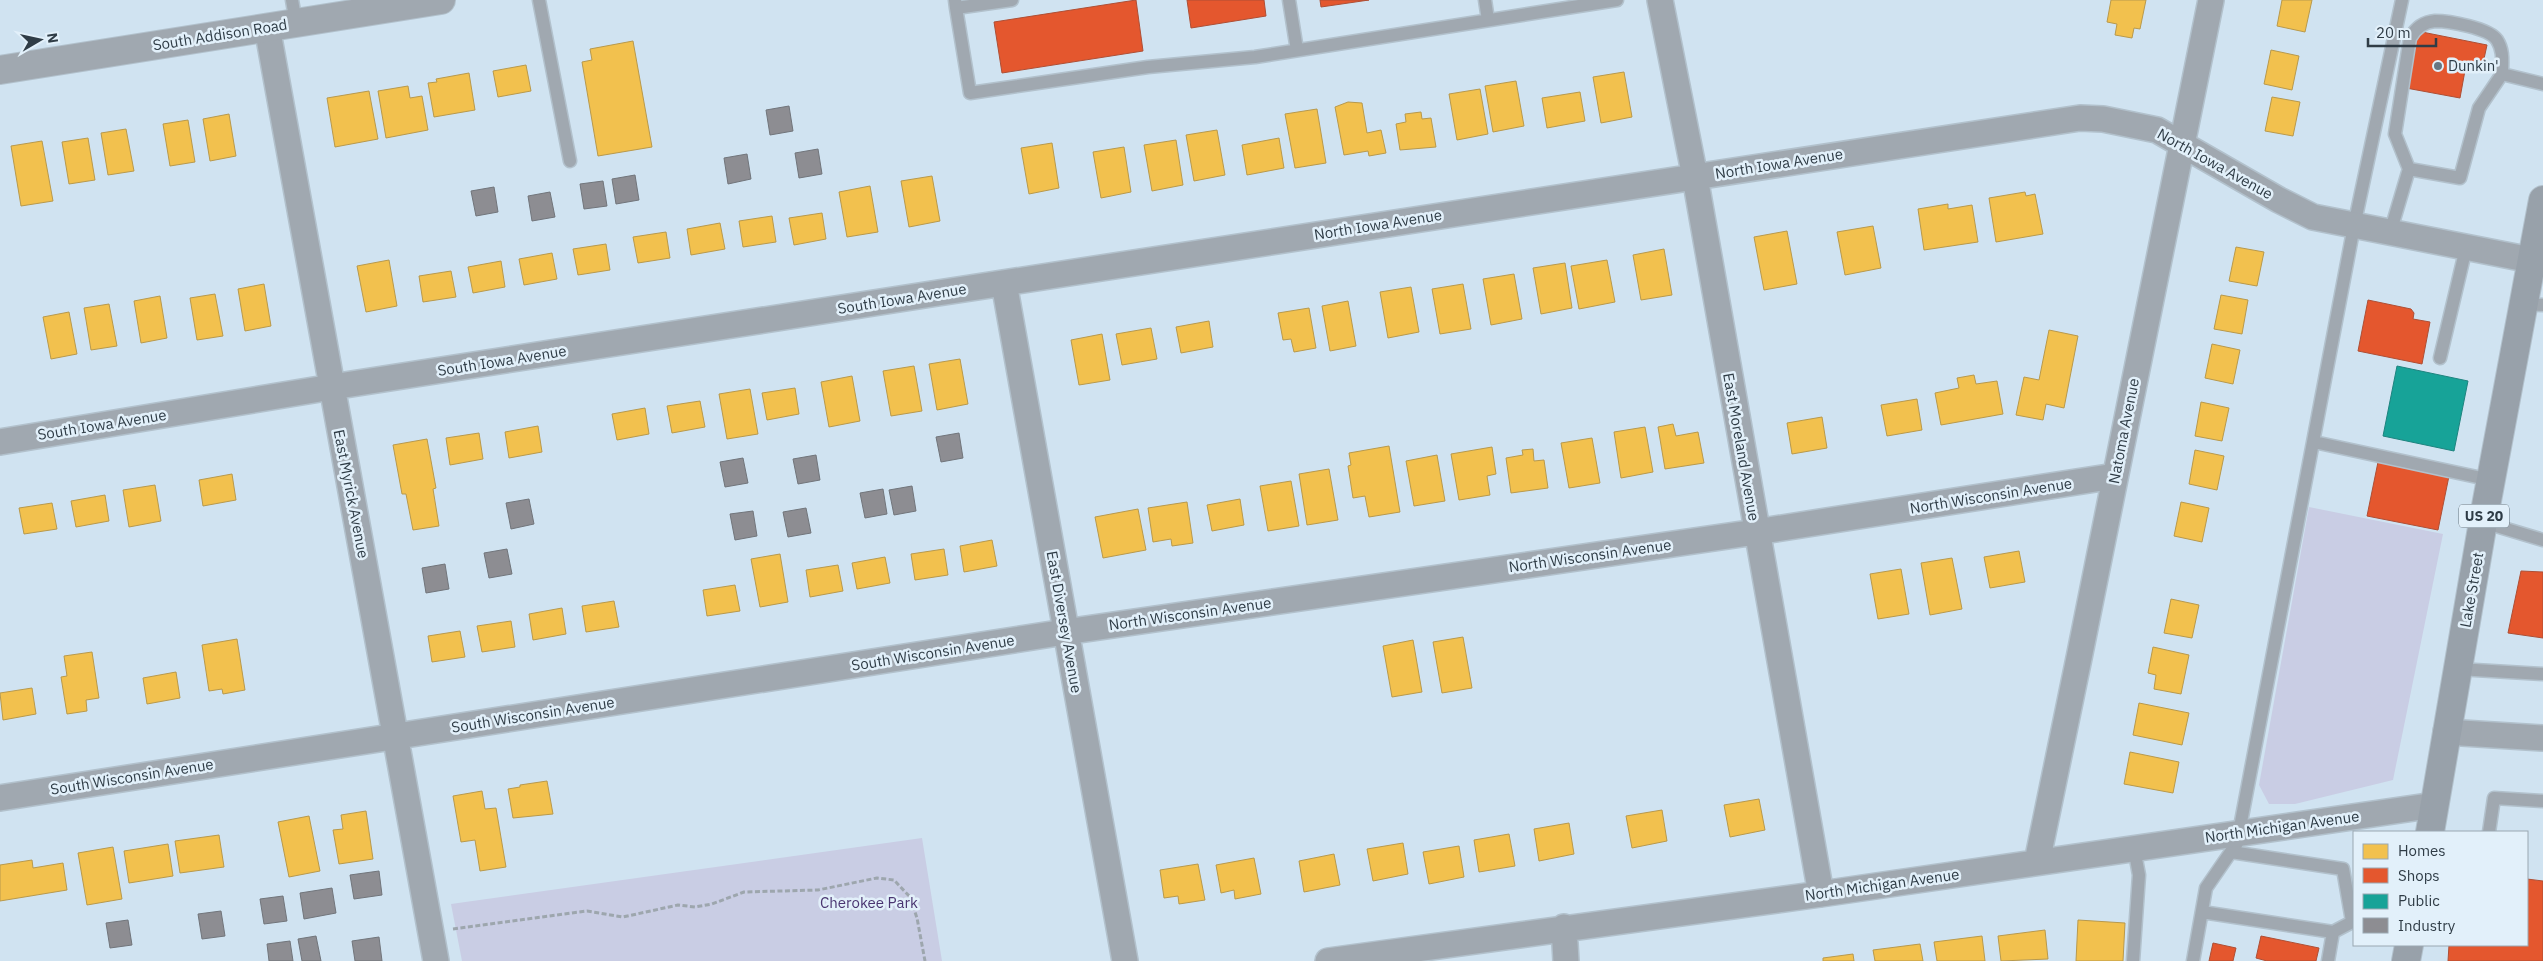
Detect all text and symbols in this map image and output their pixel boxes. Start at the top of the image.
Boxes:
street label: South Addison Road [151,14,289,55]
north arrow [15,15,65,65]
scale bar [2368,15,2436,47]
text: 20 m [2376,23,2411,42]
text: N [43,32,63,44]
place label: Dunkin' [2448,56,2499,75]
marker: Dunkin' [2432,60,2444,72]
street label: North Iowa Avenue [2154,124,2276,203]
street label: North Iowa Avenue [1714,144,1844,183]
street label: North Iowa Avenue [1313,205,1443,244]
street label: South Iowa Avenue [836,279,968,318]
street label: South Iowa Avenue [436,341,568,380]
street label: East Moreland Avenue [1719,371,1764,522]
street label: Natoma Avenue [2104,377,2143,485]
street label: South Iowa Avenue [36,405,168,444]
street label: East Myrick Avenue [330,428,373,560]
street label: North Wisconsin Avenue [1908,473,2073,518]
road number: US 20 [2459,504,2509,528]
street label: North Wisconsin Avenue [1507,535,1672,576]
street label: East Diversey Avenue [1043,549,1086,695]
street label: Lake Street [2456,551,2487,629]
street label: North Wisconsin Avenue [1107,593,1272,634]
street label: South Wisconsin Avenue [850,630,1016,675]
street label: South Wisconsin Avenue [450,692,616,737]
street label: South Wisconsin Avenue [49,754,215,799]
street label: North Michigan Avenue [2204,806,2360,847]
legend [2353,831,2528,946]
text: Homes [2398,841,2446,860]
street label: North Michigan Avenue [1804,864,1960,905]
text: Shops [2398,866,2440,885]
text: Public [2398,891,2440,910]
park label: Cherokee Park [820,893,918,912]
text: Industry [2398,916,2456,935]

